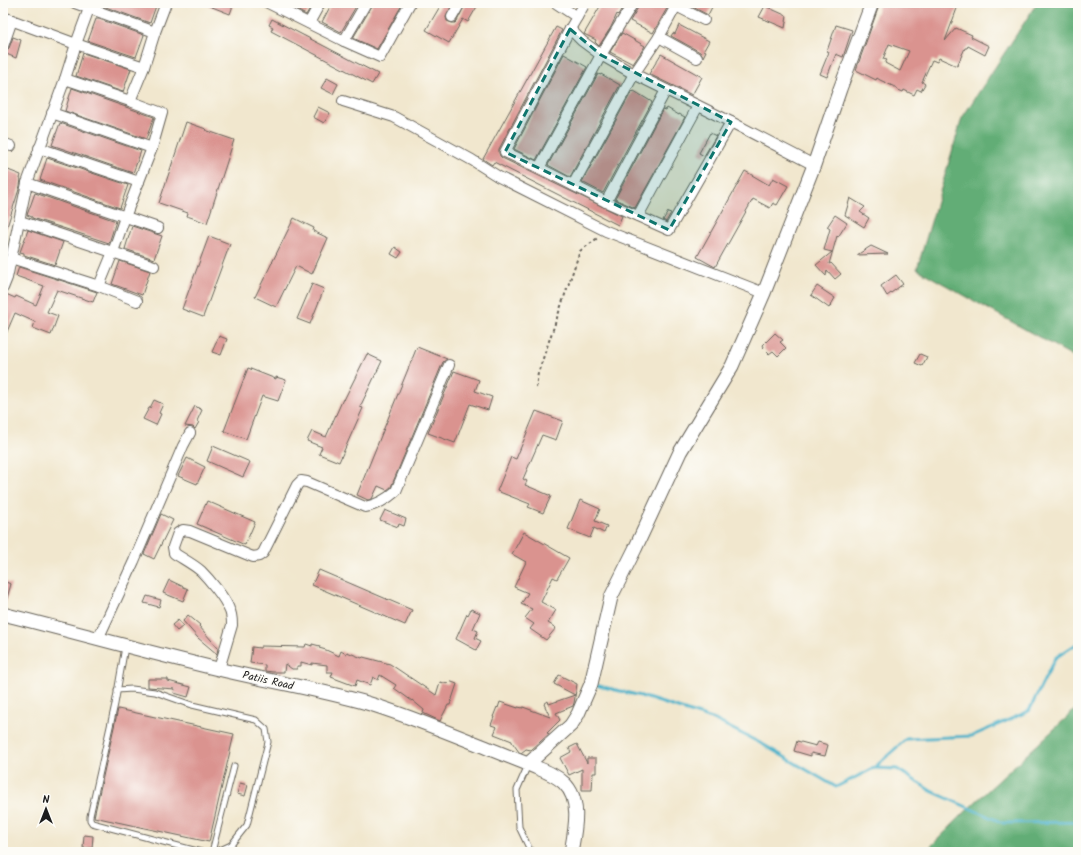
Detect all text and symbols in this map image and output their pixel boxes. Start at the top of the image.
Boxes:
street label: Patiis Road [241,666,296,696]
north arrow [26,789,66,829]
text: N [43,791,50,809]

